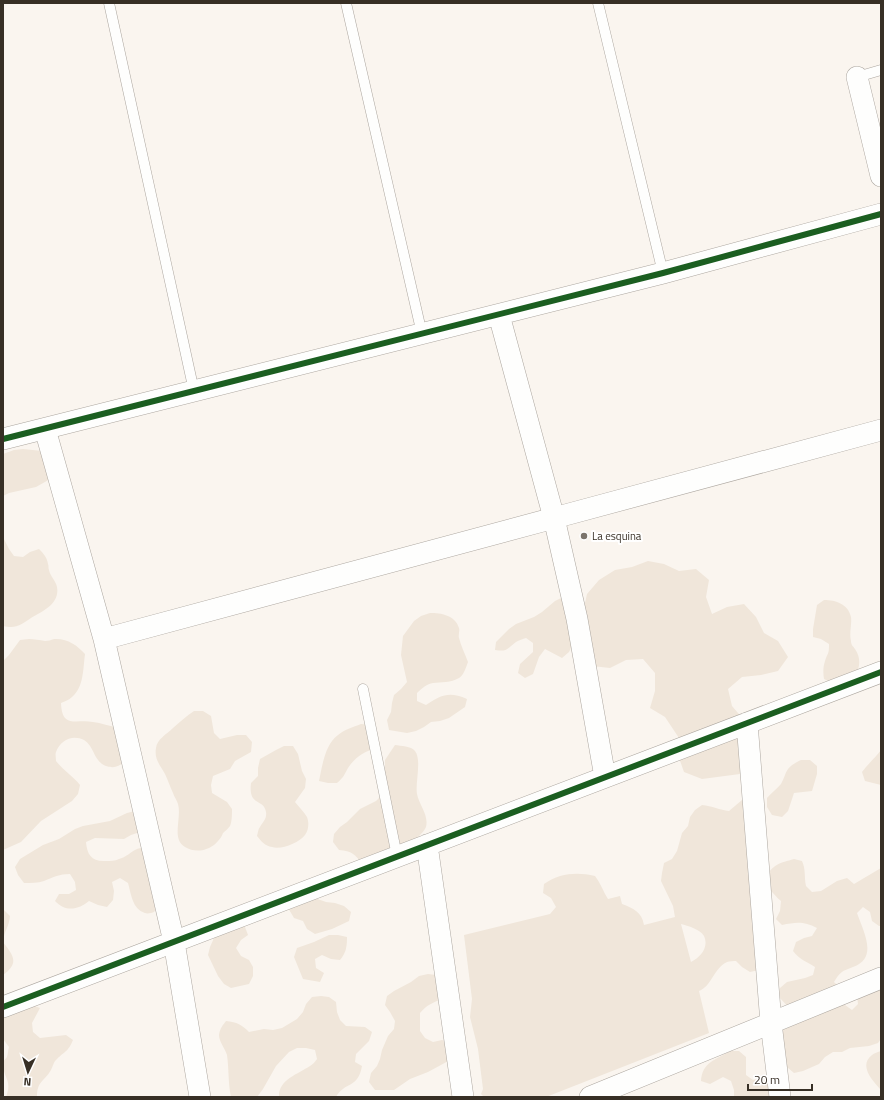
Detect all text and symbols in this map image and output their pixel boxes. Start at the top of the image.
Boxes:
place label: La esquina [592,528,642,544]
marker: La esquina [579,531,589,541]
north arrow [8,1052,48,1092]
scale bar [748,1066,812,1092]
text: 20 m [754,1070,780,1089]
text: N [23,1074,32,1090]

